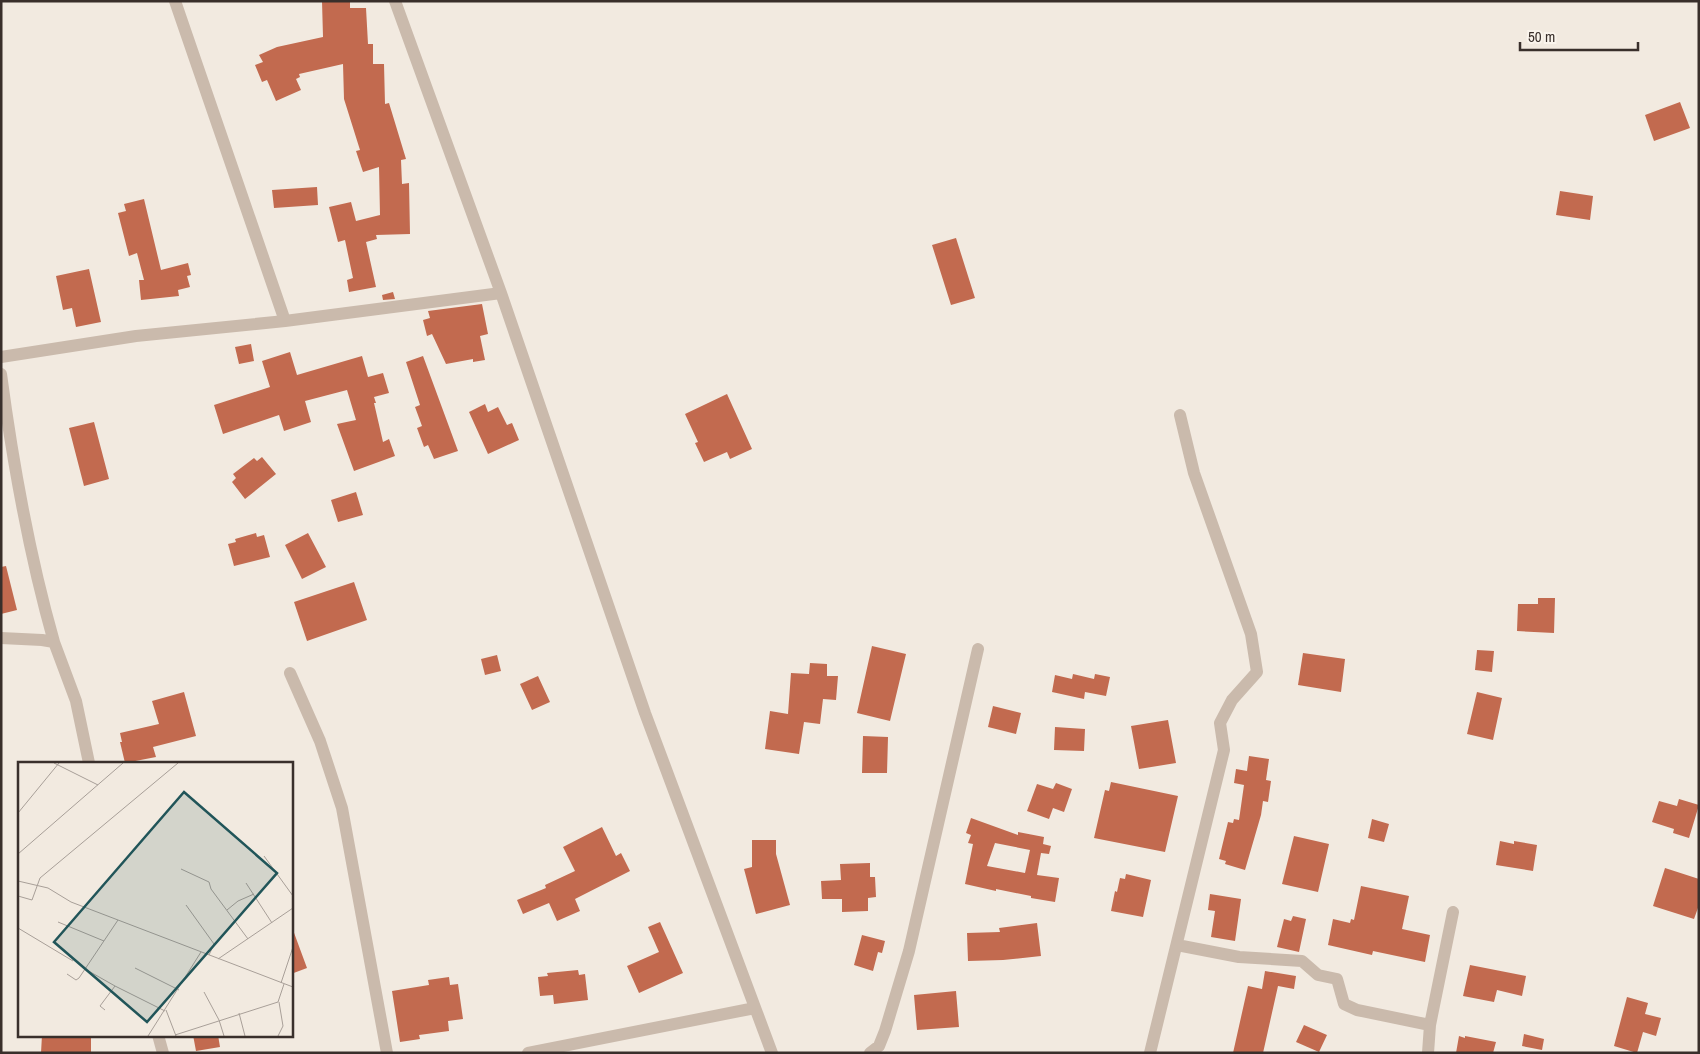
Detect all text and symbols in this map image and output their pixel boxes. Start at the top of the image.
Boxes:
scale bar [1520,20,1638,52]
text: 50 m [1528,26,1555,47]
inset map [18,762,292,1036]

